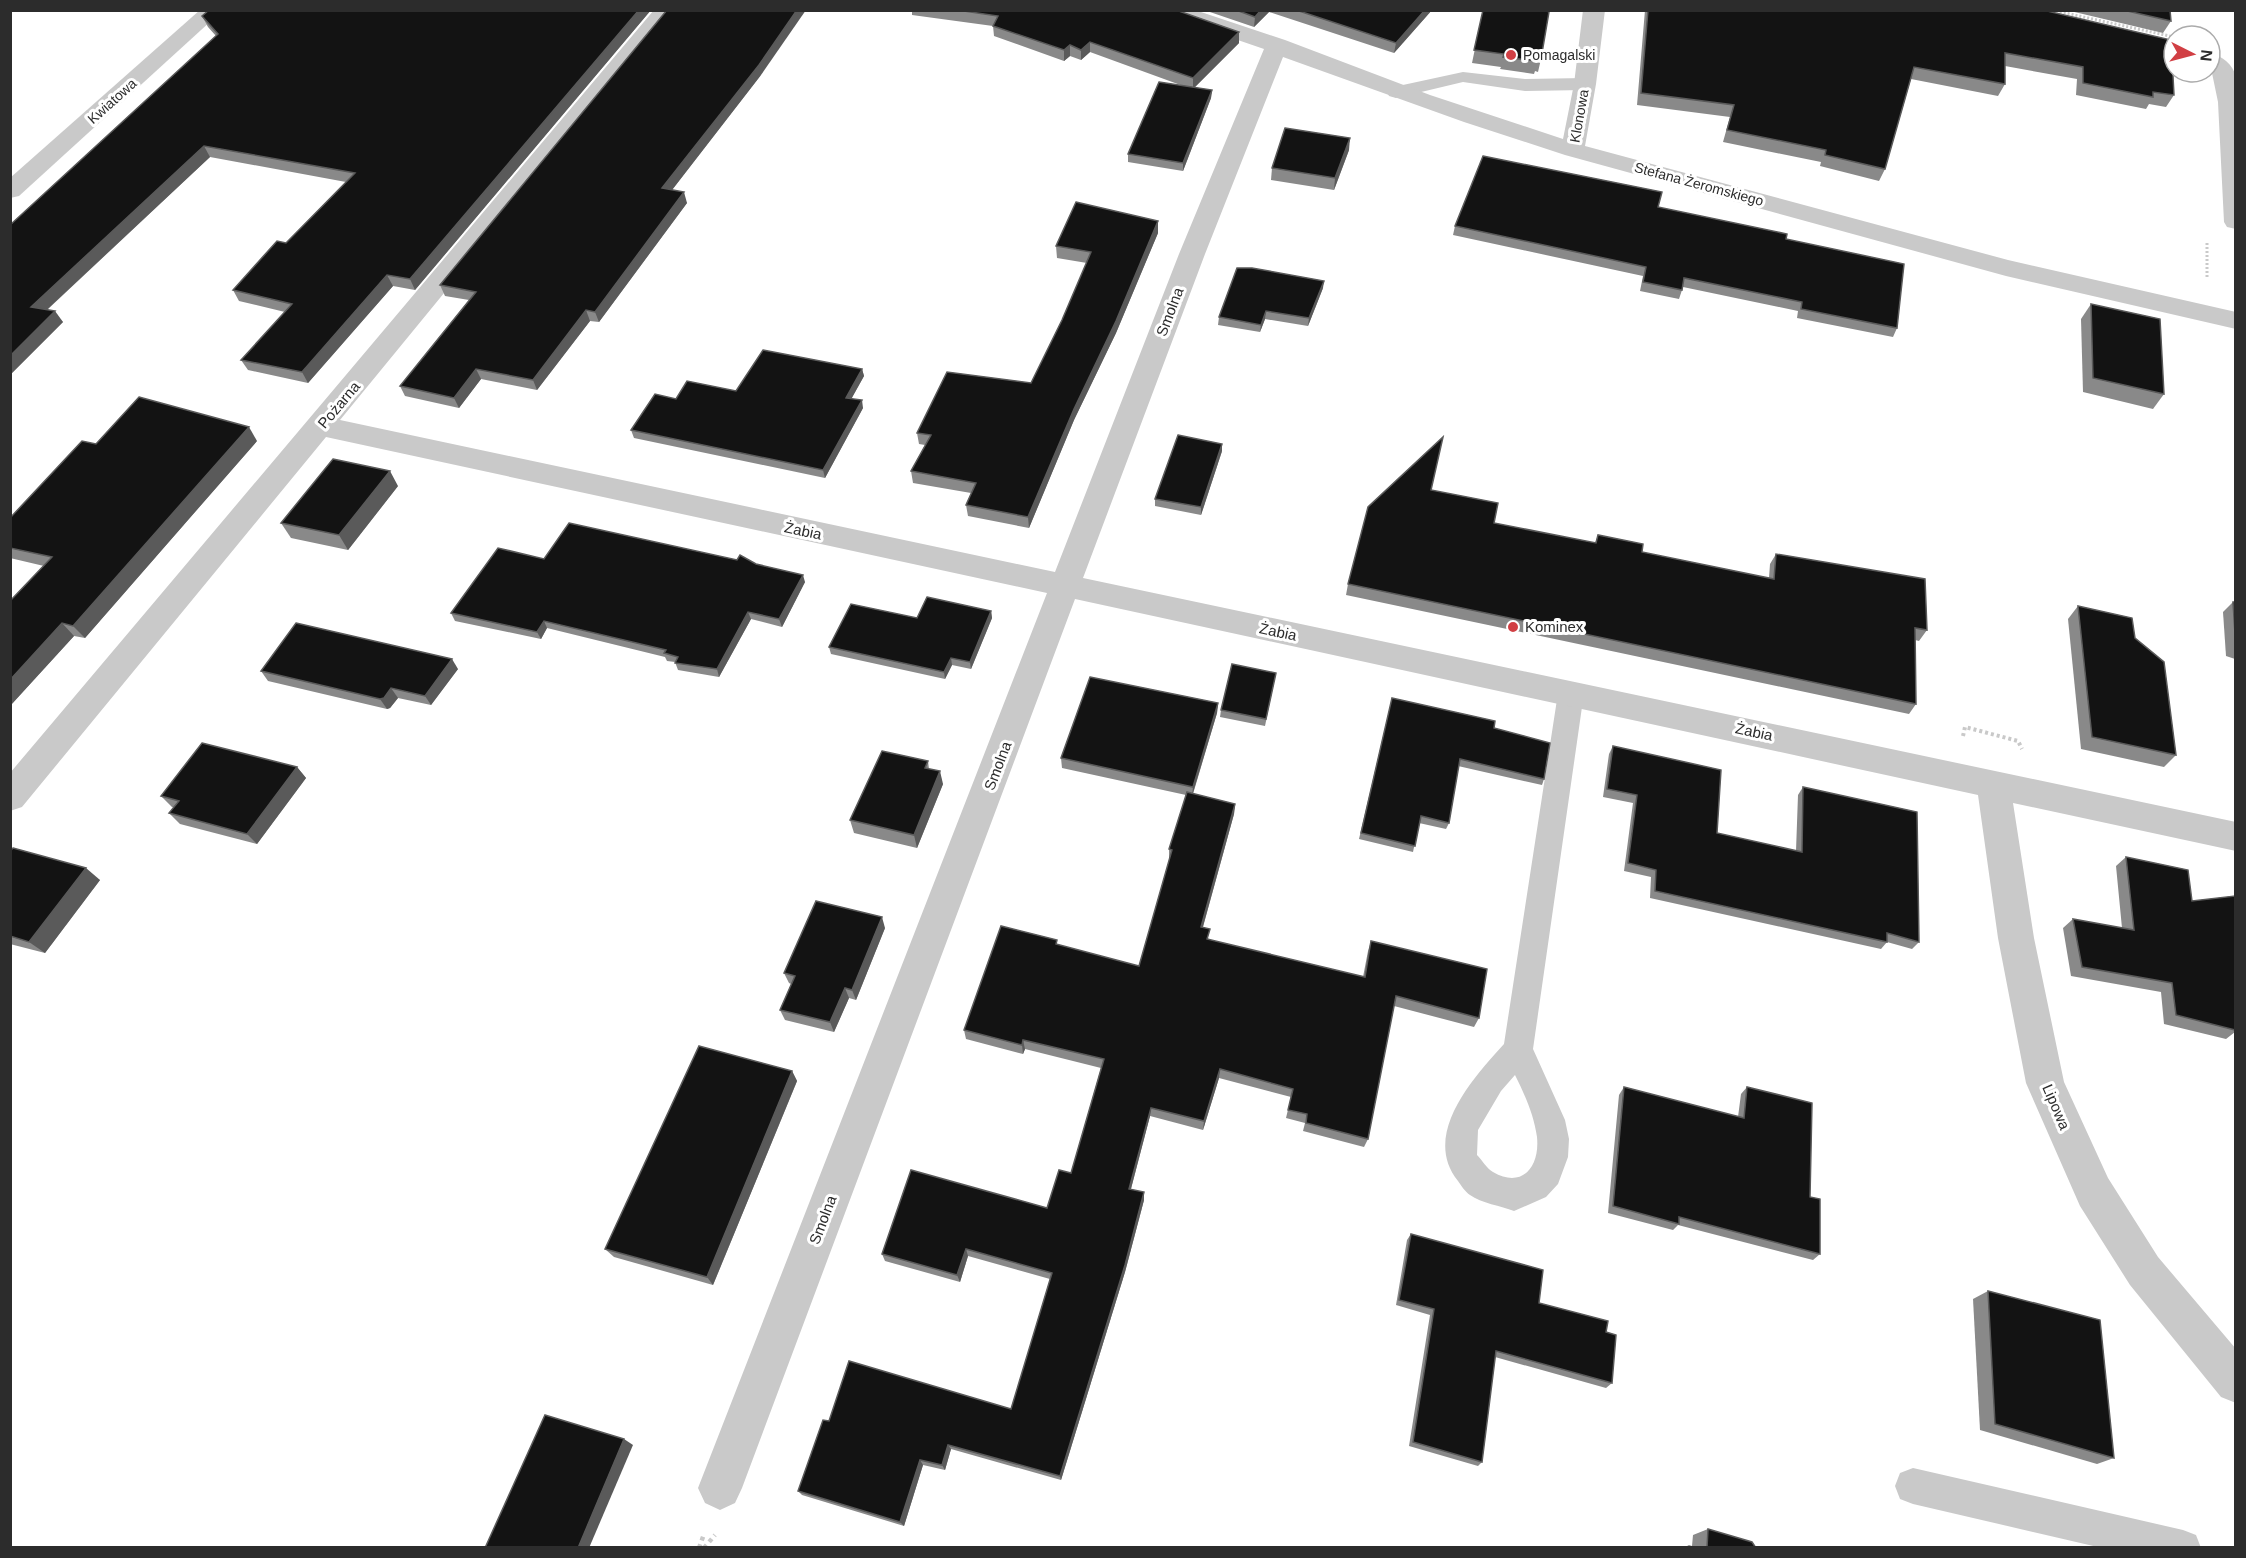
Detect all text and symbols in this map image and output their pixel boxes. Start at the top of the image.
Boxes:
north arrow [2162,24,2222,84]
place label: Pomagalski [1523,47,1595,63]
marker: Pomagalski [1504,48,1518,62]
text: N [2197,49,2215,62]
street label: Kwiatowa [84,75,140,127]
street label: Klonowa [1566,88,1592,144]
street label: Stefana Żeromskiego [1633,158,1766,209]
street label: Smolna [1152,284,1187,339]
street label: Pożarna [314,377,364,432]
street label: Żabia [783,518,824,543]
place label: Kominex [1525,618,1584,635]
street label: Żabia [1258,619,1299,644]
marker: Kominex [1506,620,1520,634]
street label: Żabia [1734,719,1775,744]
street label: Smolna [980,738,1015,793]
street label: Lipowa [2039,1082,2074,1133]
street label: Smolna [805,1192,840,1247]

